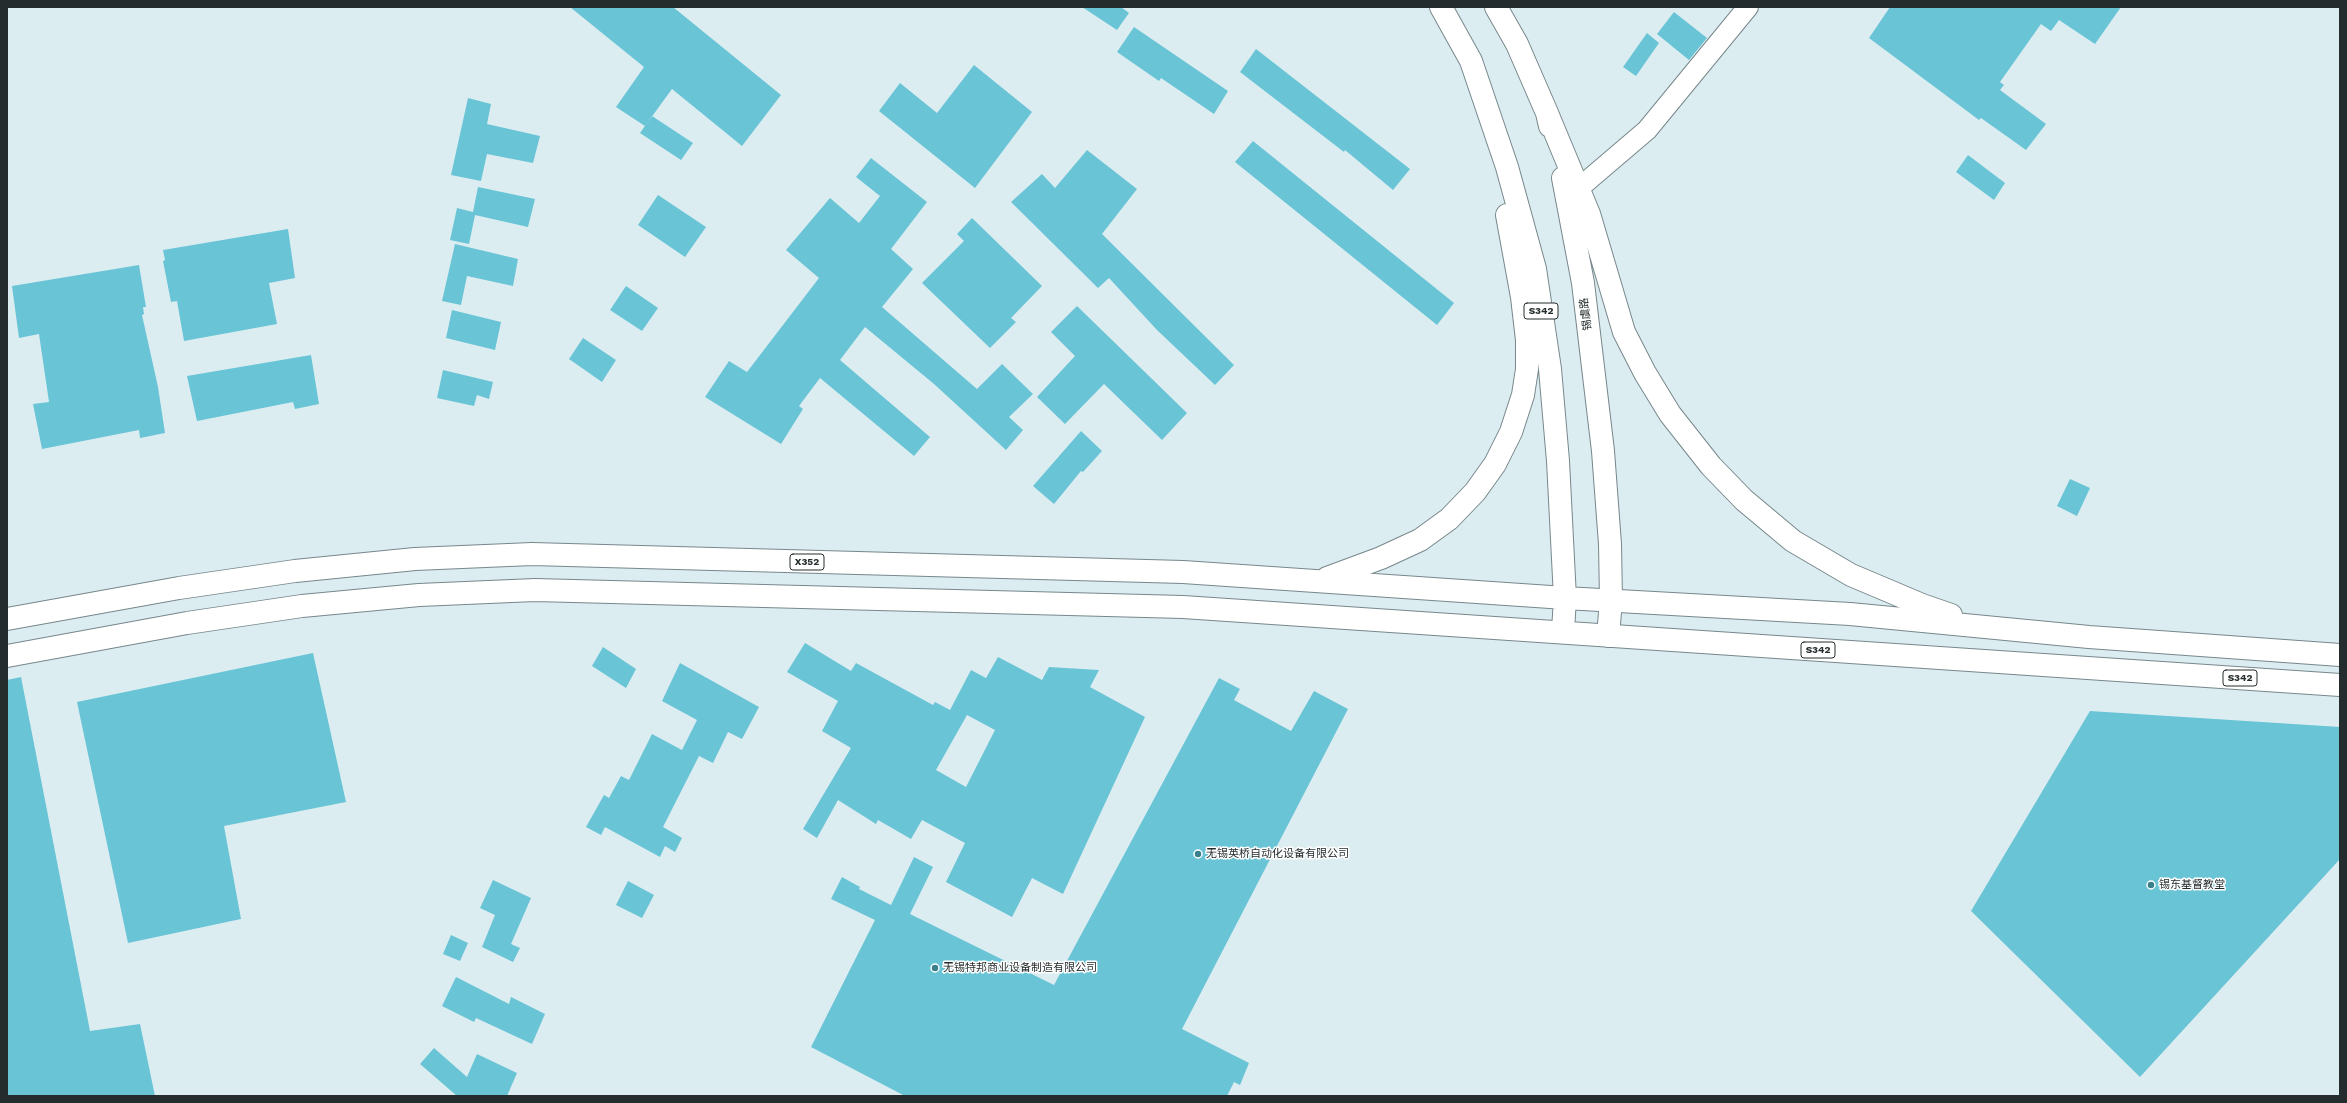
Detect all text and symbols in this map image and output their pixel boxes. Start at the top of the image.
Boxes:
street label: 锡虞路 [1577,297,1595,331]
road number: S342 [1524,303,1558,319]
road number: X352 [790,554,824,570]
road number: S342 [1801,642,1835,658]
road number: S342 [2223,670,2257,686]
place label: 无锡英桥自动化设备有限公司 [1206,847,1349,861]
marker: 无锡英桥自动化设备有限公司 [1193,849,1203,859]
place label: 锡东基督教堂 [2159,878,2225,892]
marker: 锡东基督教堂 [2146,880,2156,890]
place label: 无锡特邦商业设备制造有限公司 [943,961,1097,975]
marker: 无锡特邦商业设备制造有限公司 [930,963,940,973]

